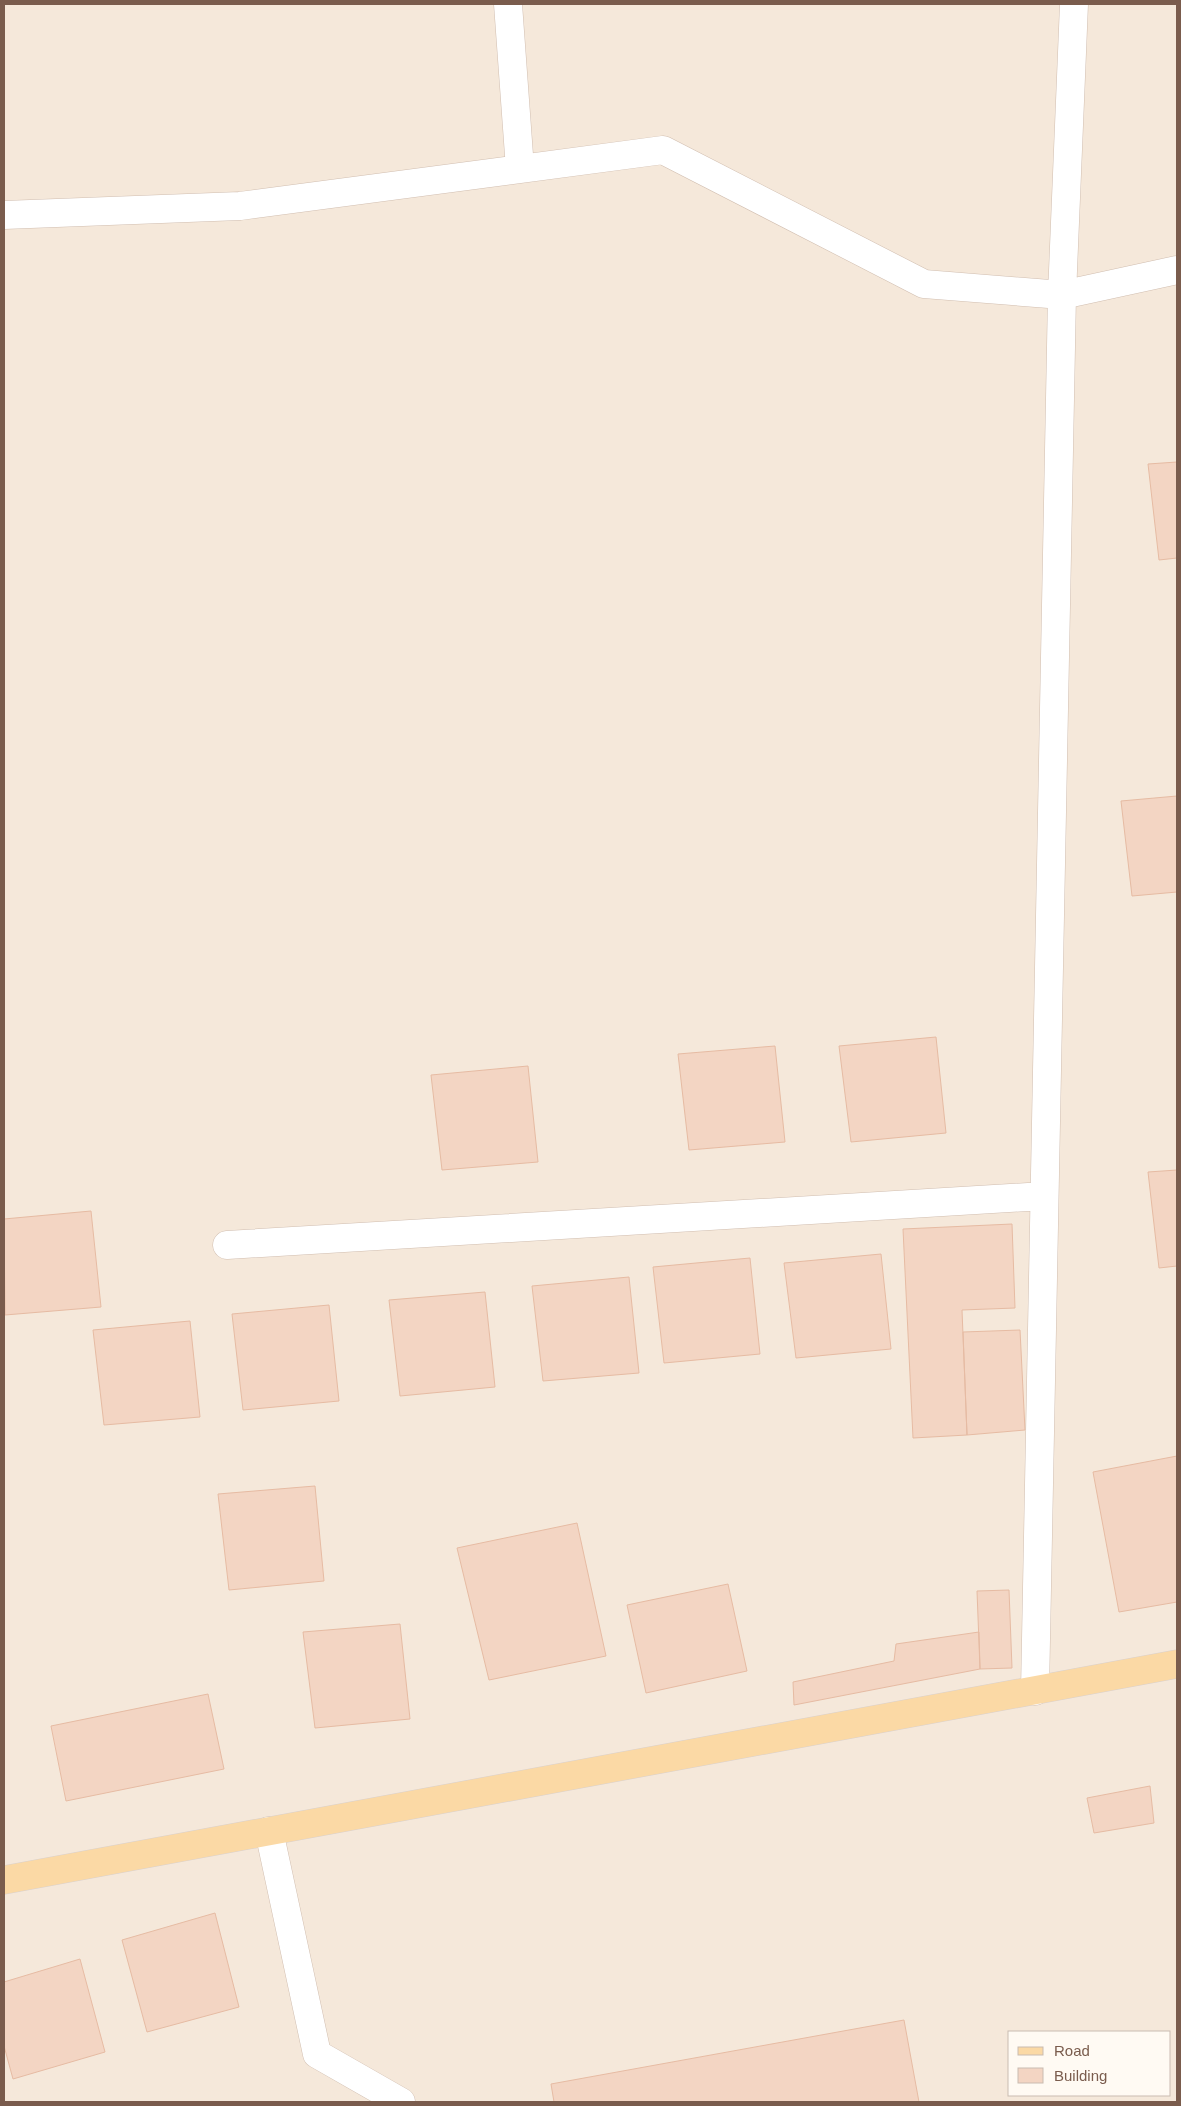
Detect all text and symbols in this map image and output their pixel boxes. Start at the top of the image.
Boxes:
legend [1008,2031,1171,2096]
text: Road [1054,2042,1090,2059]
text: Building [1054,2067,1107,2084]

